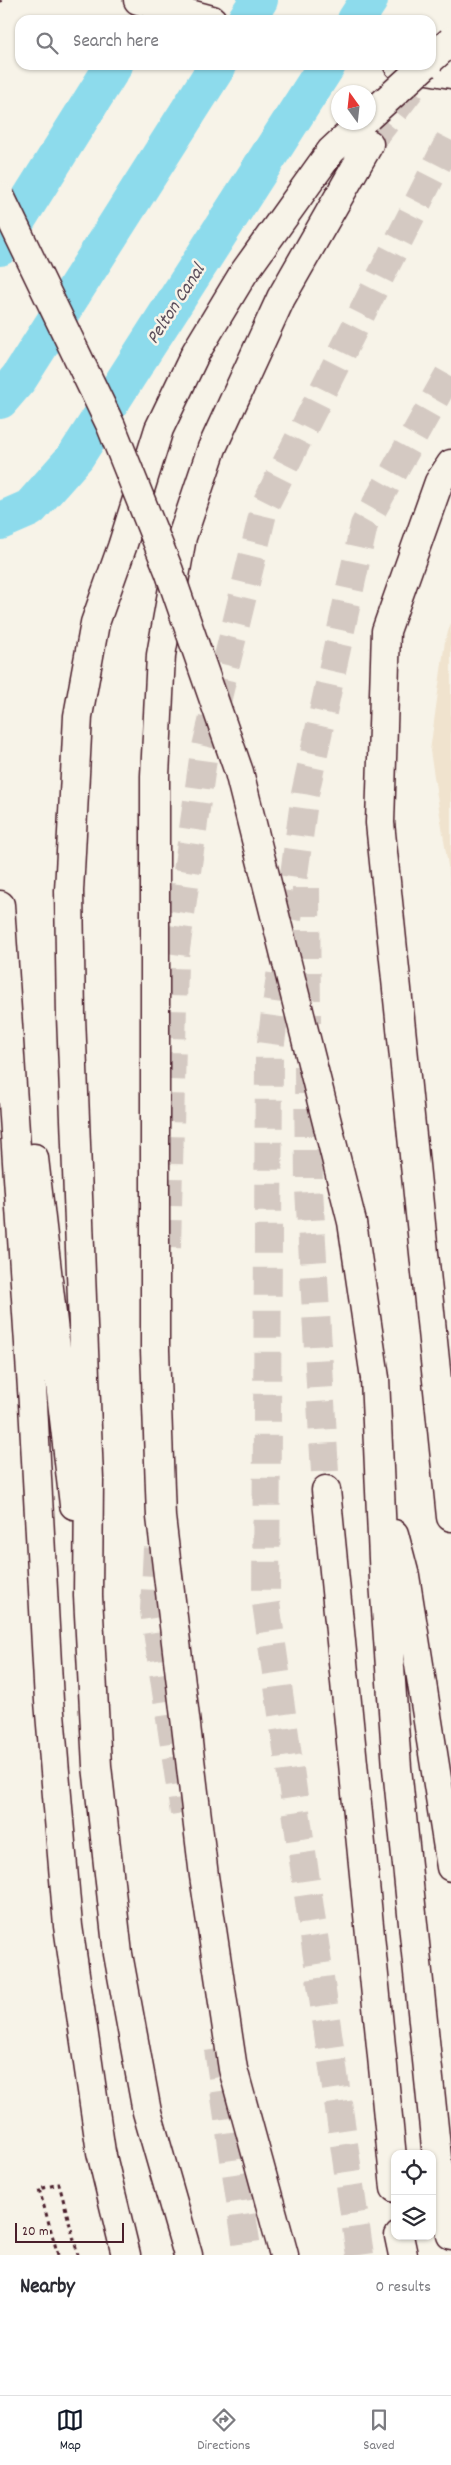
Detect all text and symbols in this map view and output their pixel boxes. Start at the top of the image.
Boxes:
search box [15,15,436,70]
icon: search [33,29,61,57]
text: Search here [73,29,159,56]
north arrow [331,85,376,130]
water label: Pelton Canal [141,258,214,350]
map controls [391,2150,436,2240]
button: locate [391,2150,436,2195]
button: layers [391,2195,436,2240]
scale bar [15,2220,124,2243]
text: 20 m [22,2222,49,2242]
text: Nearby [20,2273,75,2303]
text: 0 results [376,2276,431,2299]
tab: Map [56,2406,84,2456]
tab: Directions [197,2406,250,2456]
tab: Saved [363,2406,395,2456]

